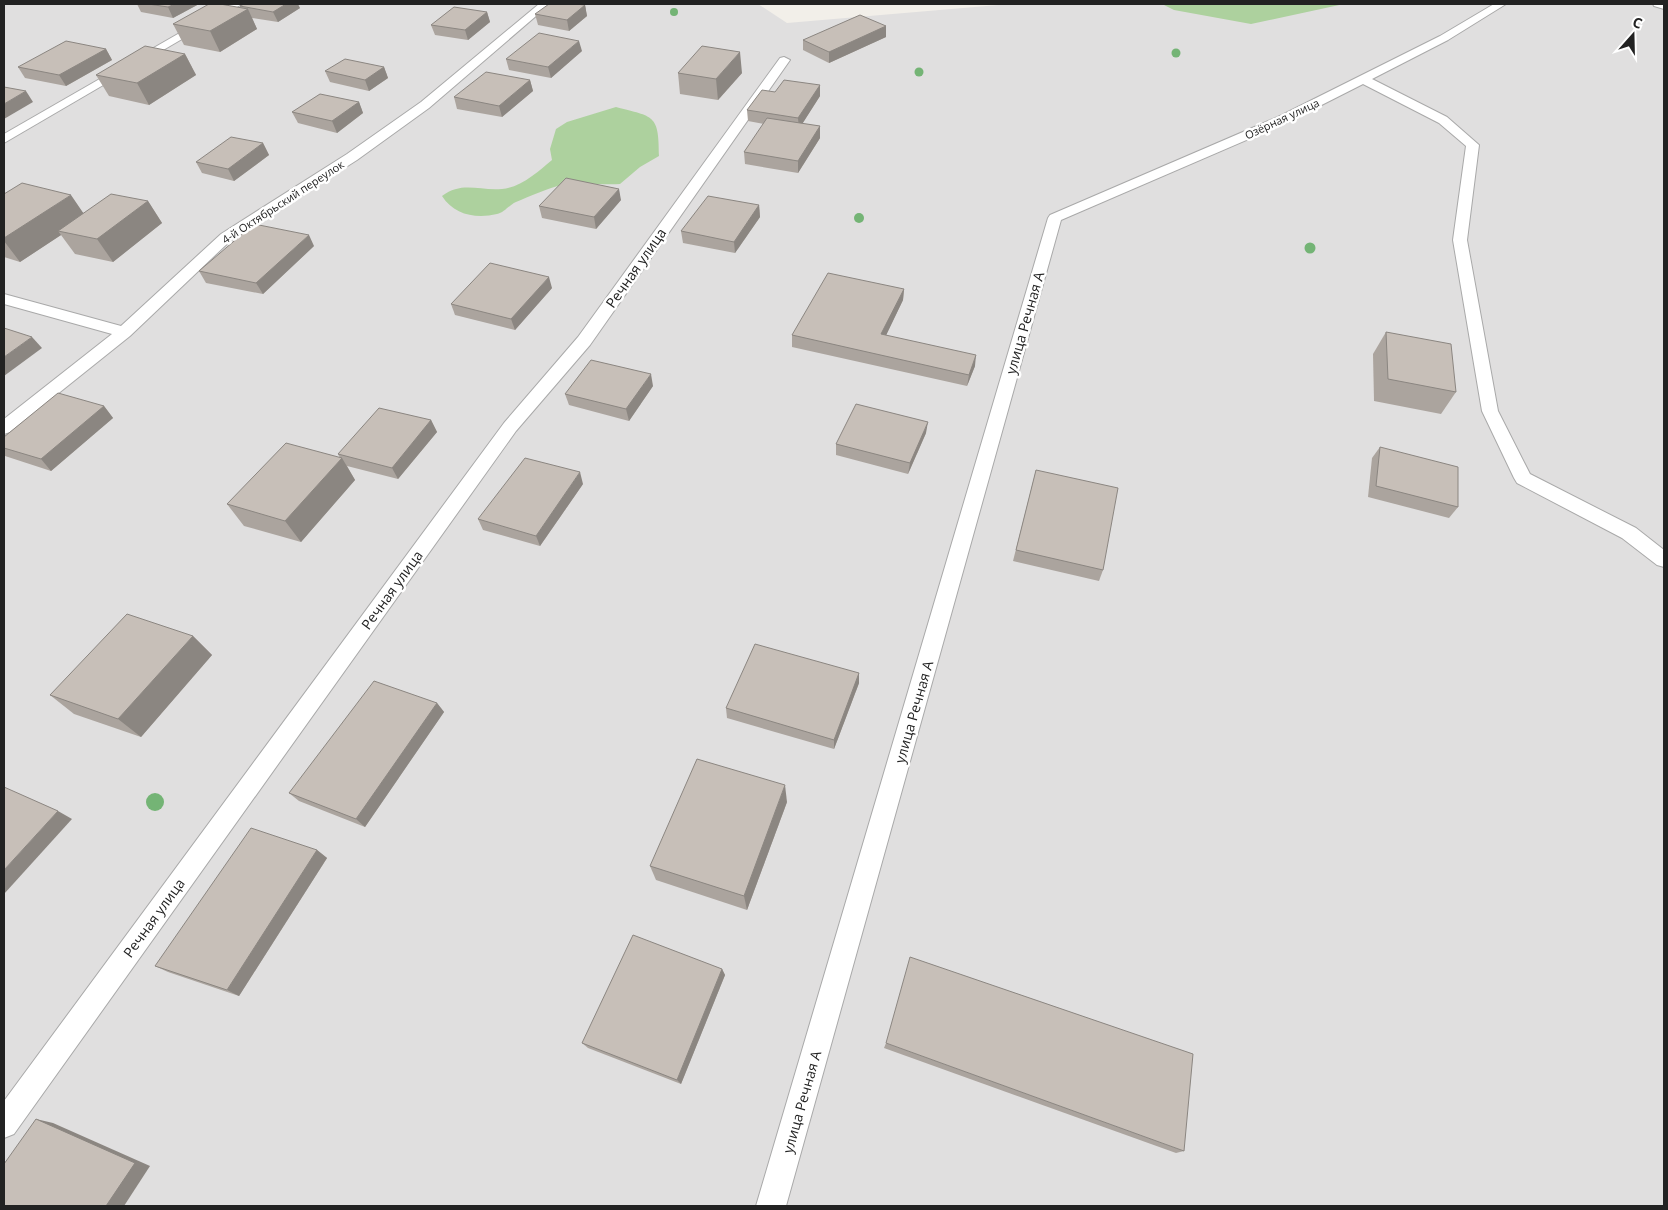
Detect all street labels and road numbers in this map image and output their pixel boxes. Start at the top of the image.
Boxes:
street label: Озёрная улица [1242,95,1321,142]
street label: 4-й Октябрьский переулок [219,156,347,247]
street label: Речная улица [601,224,670,311]
street label: улица Речная А [1001,269,1048,376]
street label: Речная улица [356,546,427,633]
street label: улица Речная А [890,658,937,765]
street label: Речная улица [118,874,189,961]
street label: улица Речная А [778,1048,825,1155]

